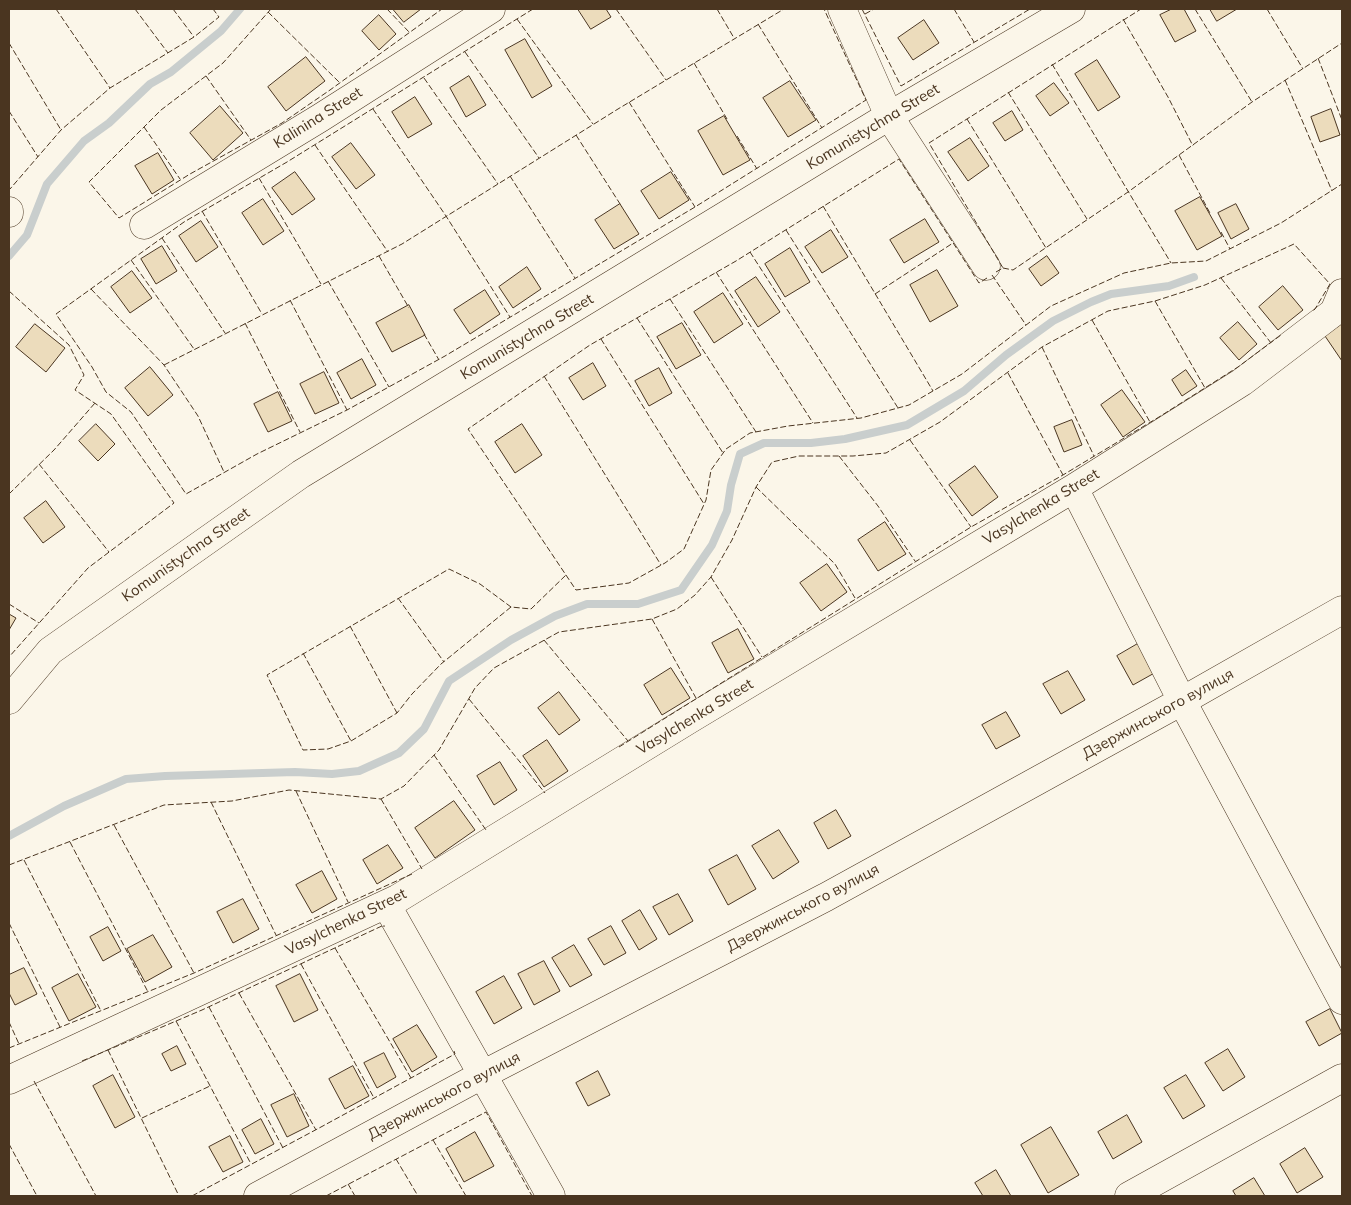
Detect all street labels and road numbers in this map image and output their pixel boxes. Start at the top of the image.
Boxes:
street label: Komunistychna Street [803,80,943,174]
street label: Kalinina Street [270,84,366,152]
street label: Komunistychna Street [457,290,597,384]
street label: Vasylchenka Street [980,465,1102,549]
street label: Komunistychna Street [119,504,253,606]
street label: Дзержинського вулиця [1079,665,1237,763]
street label: Vasylchenka Street [634,675,756,759]
street label: Дзержинського вулиця [724,860,882,956]
street label: Vasylchenka Street [282,885,410,959]
street label: Дзержинського вулиця [365,1048,523,1144]

